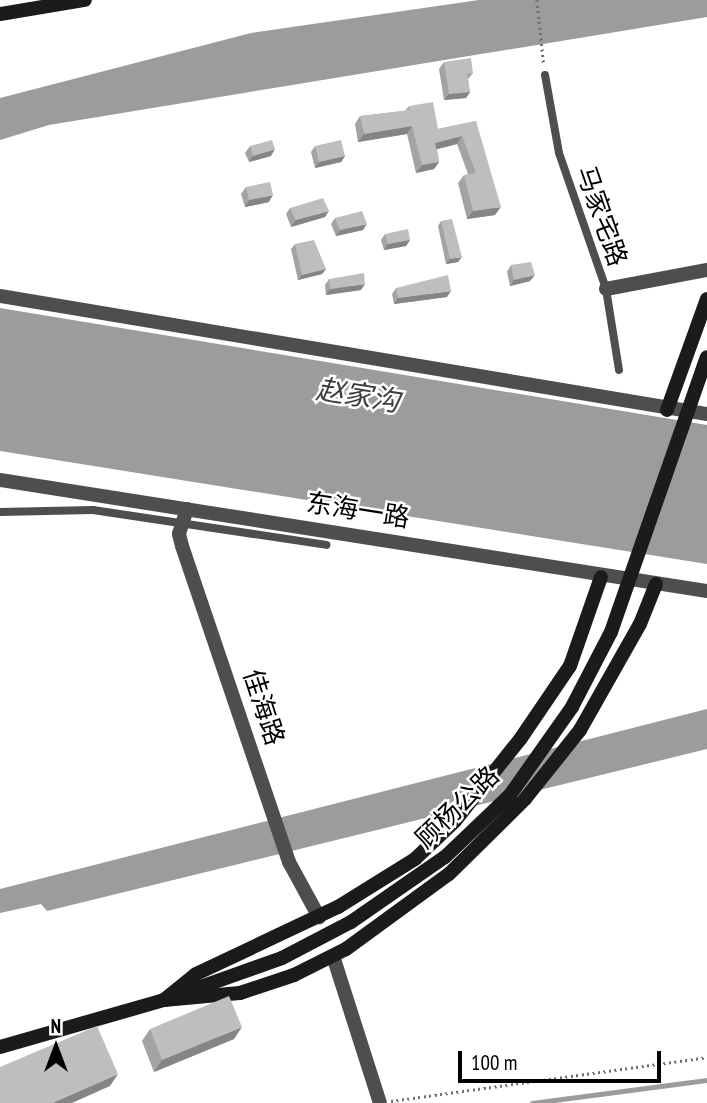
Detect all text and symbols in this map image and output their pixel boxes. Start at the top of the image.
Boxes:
street label: 马家宅路 [570,162,634,270]
water label: 赵家沟 [314,372,402,418]
street label: 东海一路 [304,486,412,534]
street label: 佳海路 [237,665,291,749]
street label: 顾杨公路 [409,760,505,854]
north arrow [21,1012,91,1082]
text: N [51,1014,61,1038]
scale bar [462,1036,665,1080]
text: 100 m [471,1049,517,1076]

